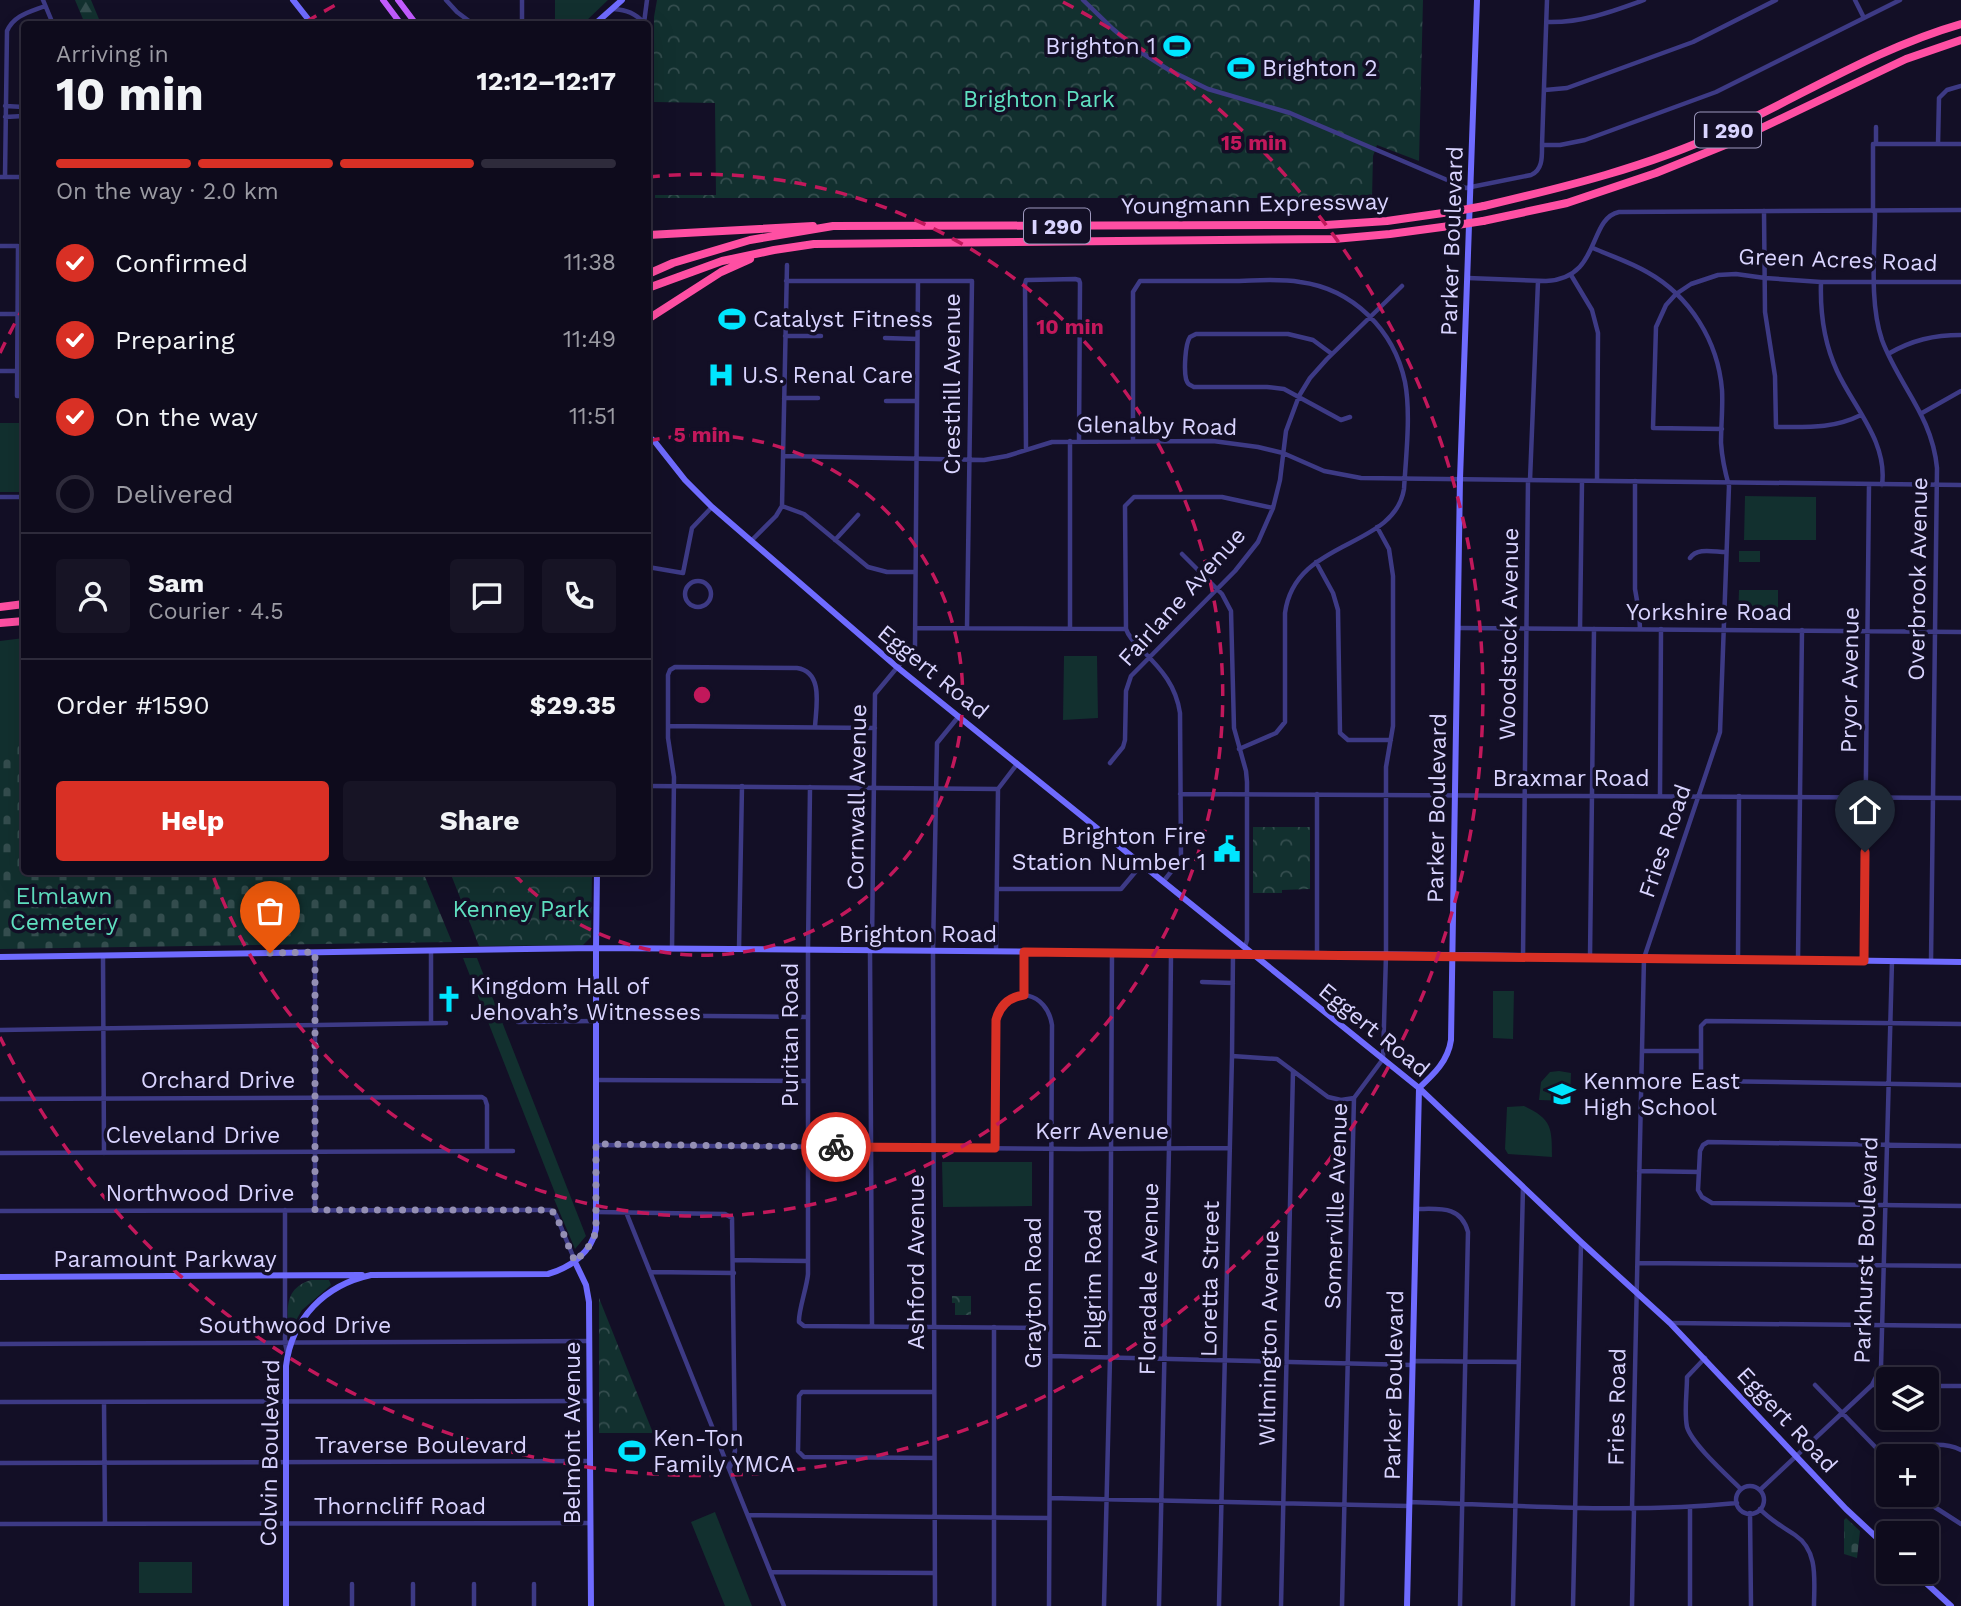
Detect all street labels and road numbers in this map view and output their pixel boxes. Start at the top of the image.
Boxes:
road number: I 290 [1695,113,1761,148]
street label: Parker Boulevard [1435,146,1469,336]
street label: Youngmann Expressway [1121,188,1389,220]
road number: I 290 [1024,208,1090,244]
street label: Green Acres Road [1738,243,1938,277]
street label: Cresthill Avenue [939,293,966,475]
street label: Glenalby Road [1076,411,1238,441]
street label: Overbrook Avenue [1903,477,1933,681]
street label: Fairlane Avenue [1113,522,1251,672]
street label: Woodstock Avenue [1494,527,1524,741]
street label: Yorkshire Road [1626,599,1792,626]
street label: Pryor Avenue [1835,607,1865,753]
street label: Eggert Road [872,619,994,725]
street label: Cornwall Avenue [842,703,872,891]
street label: Parker Boulevard [1422,713,1452,903]
street label: Braxmar Road [1492,765,1650,792]
street label: Fries Road [1633,781,1697,901]
street label: Brighton Road [839,921,997,948]
street label: Puritan Road [777,963,804,1107]
street label: Eggert Road [1313,977,1435,1083]
street label: Orchard Drive [141,1067,295,1094]
street label: Somerville Avenue [1319,1102,1353,1310]
street label: Kerr Avenue [1035,1118,1169,1145]
street label: Cleveland Drive [106,1122,280,1149]
street label: Parkhurst Boulevard [1849,1136,1883,1364]
street label: Ashford Avenue [903,1174,930,1350]
street label: Northwood Drive [106,1180,294,1207]
street label: Floradale Avenue [1134,1182,1164,1376]
street label: Loretta Street [1195,1200,1225,1357]
street label: Pilgrim Road [1080,1209,1107,1349]
street label: Grayton Road [1020,1217,1047,1369]
street label: Wilmington Avenue [1254,1230,1284,1446]
street label: Paramount Parkway [53,1246,277,1273]
street label: Parker Boulevard [1379,1290,1409,1480]
street label: Southwood Drive [199,1312,391,1339]
street label: Belmont Avenue [559,1341,586,1525]
street label: Fries Road [1602,1348,1632,1466]
street label: Colvin Boulevard [255,1359,285,1547]
street label: Eggert Road [1731,1362,1843,1478]
street label: Traverse Boulevard [315,1432,527,1459]
street label: Thorncliff Road [314,1493,486,1520]

